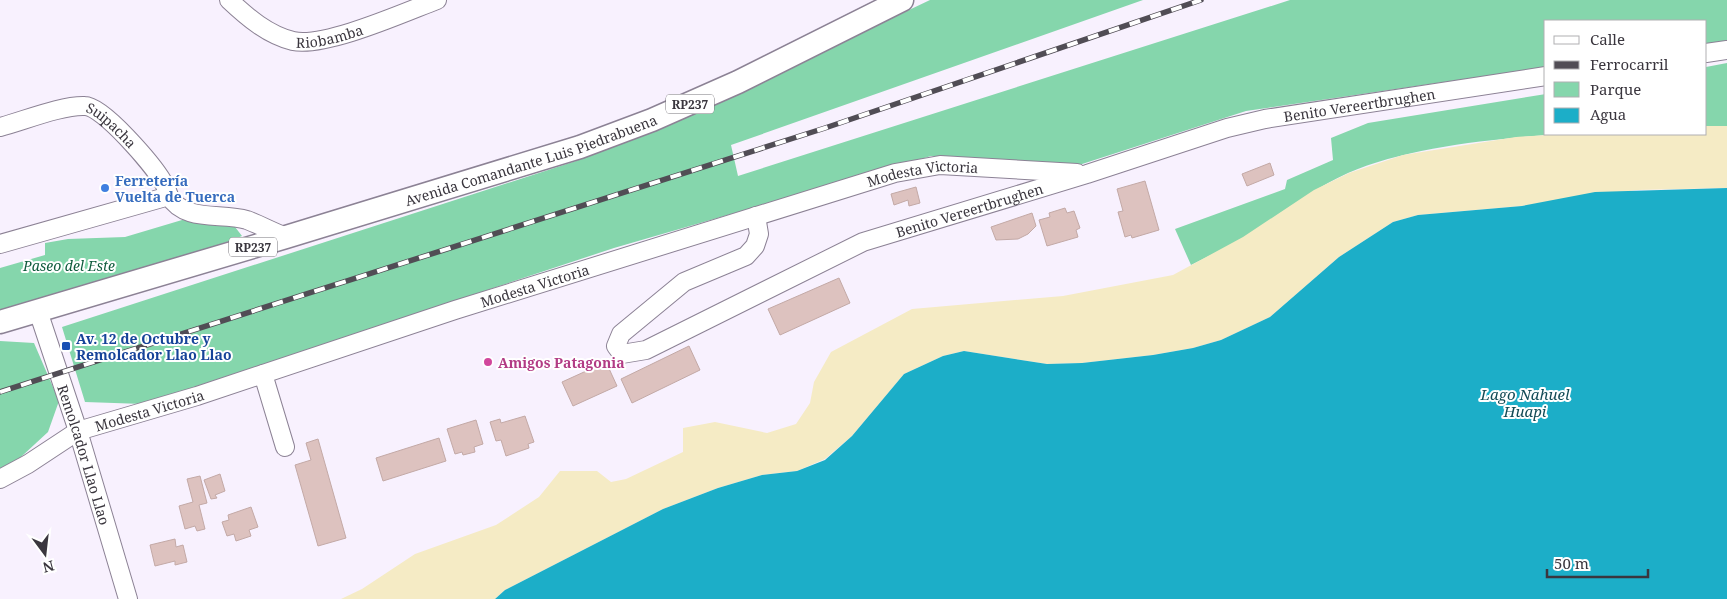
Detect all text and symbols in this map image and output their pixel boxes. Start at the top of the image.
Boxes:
street label: Riobamba [296,19,365,52]
legend [1544,20,1707,135]
text: Calle [1590,29,1625,49]
text: Ferrocarril [1590,54,1669,74]
text: Parque [1590,79,1641,99]
street label: Benito Vereertbrughen [1282,84,1437,126]
road number: RP237 [666,95,714,114]
street label: Suipacha [84,97,141,152]
text: Agua [1590,104,1626,124]
street label: Avenida Comandante Luis Piedrabuena [402,110,660,210]
street label: Modesta Victoria [865,155,979,191]
place label: Ferretería Vuelta de Tuerca [115,171,235,206]
street label: Benito Vereertbrughen [893,178,1045,241]
marker: Ferretería Vuelta de Tuerca [99,182,111,194]
road number: RP237 [229,238,277,256]
park label: Paseo del Este [22,256,115,275]
street label: Modesta Victoria [478,259,591,311]
place label: Av. 12 de Octubre y Remolcador Llao Llao [76,329,232,364]
marker: Av. 12 de Octubre y Remolcador Llao Llao [60,340,72,352]
place label: Amigos Patagonia [498,353,625,372]
marker: Amigos Patagonia [482,356,494,368]
street label: Remolcador Llao Llao [54,382,115,527]
water label: Lago Nahuel Huapi [1480,384,1570,421]
street label: Modesta Victoria [92,385,207,435]
north arrow [20,529,70,579]
scale bar [1547,546,1648,578]
text: 50 m [1554,553,1589,573]
text: N [41,556,56,578]

